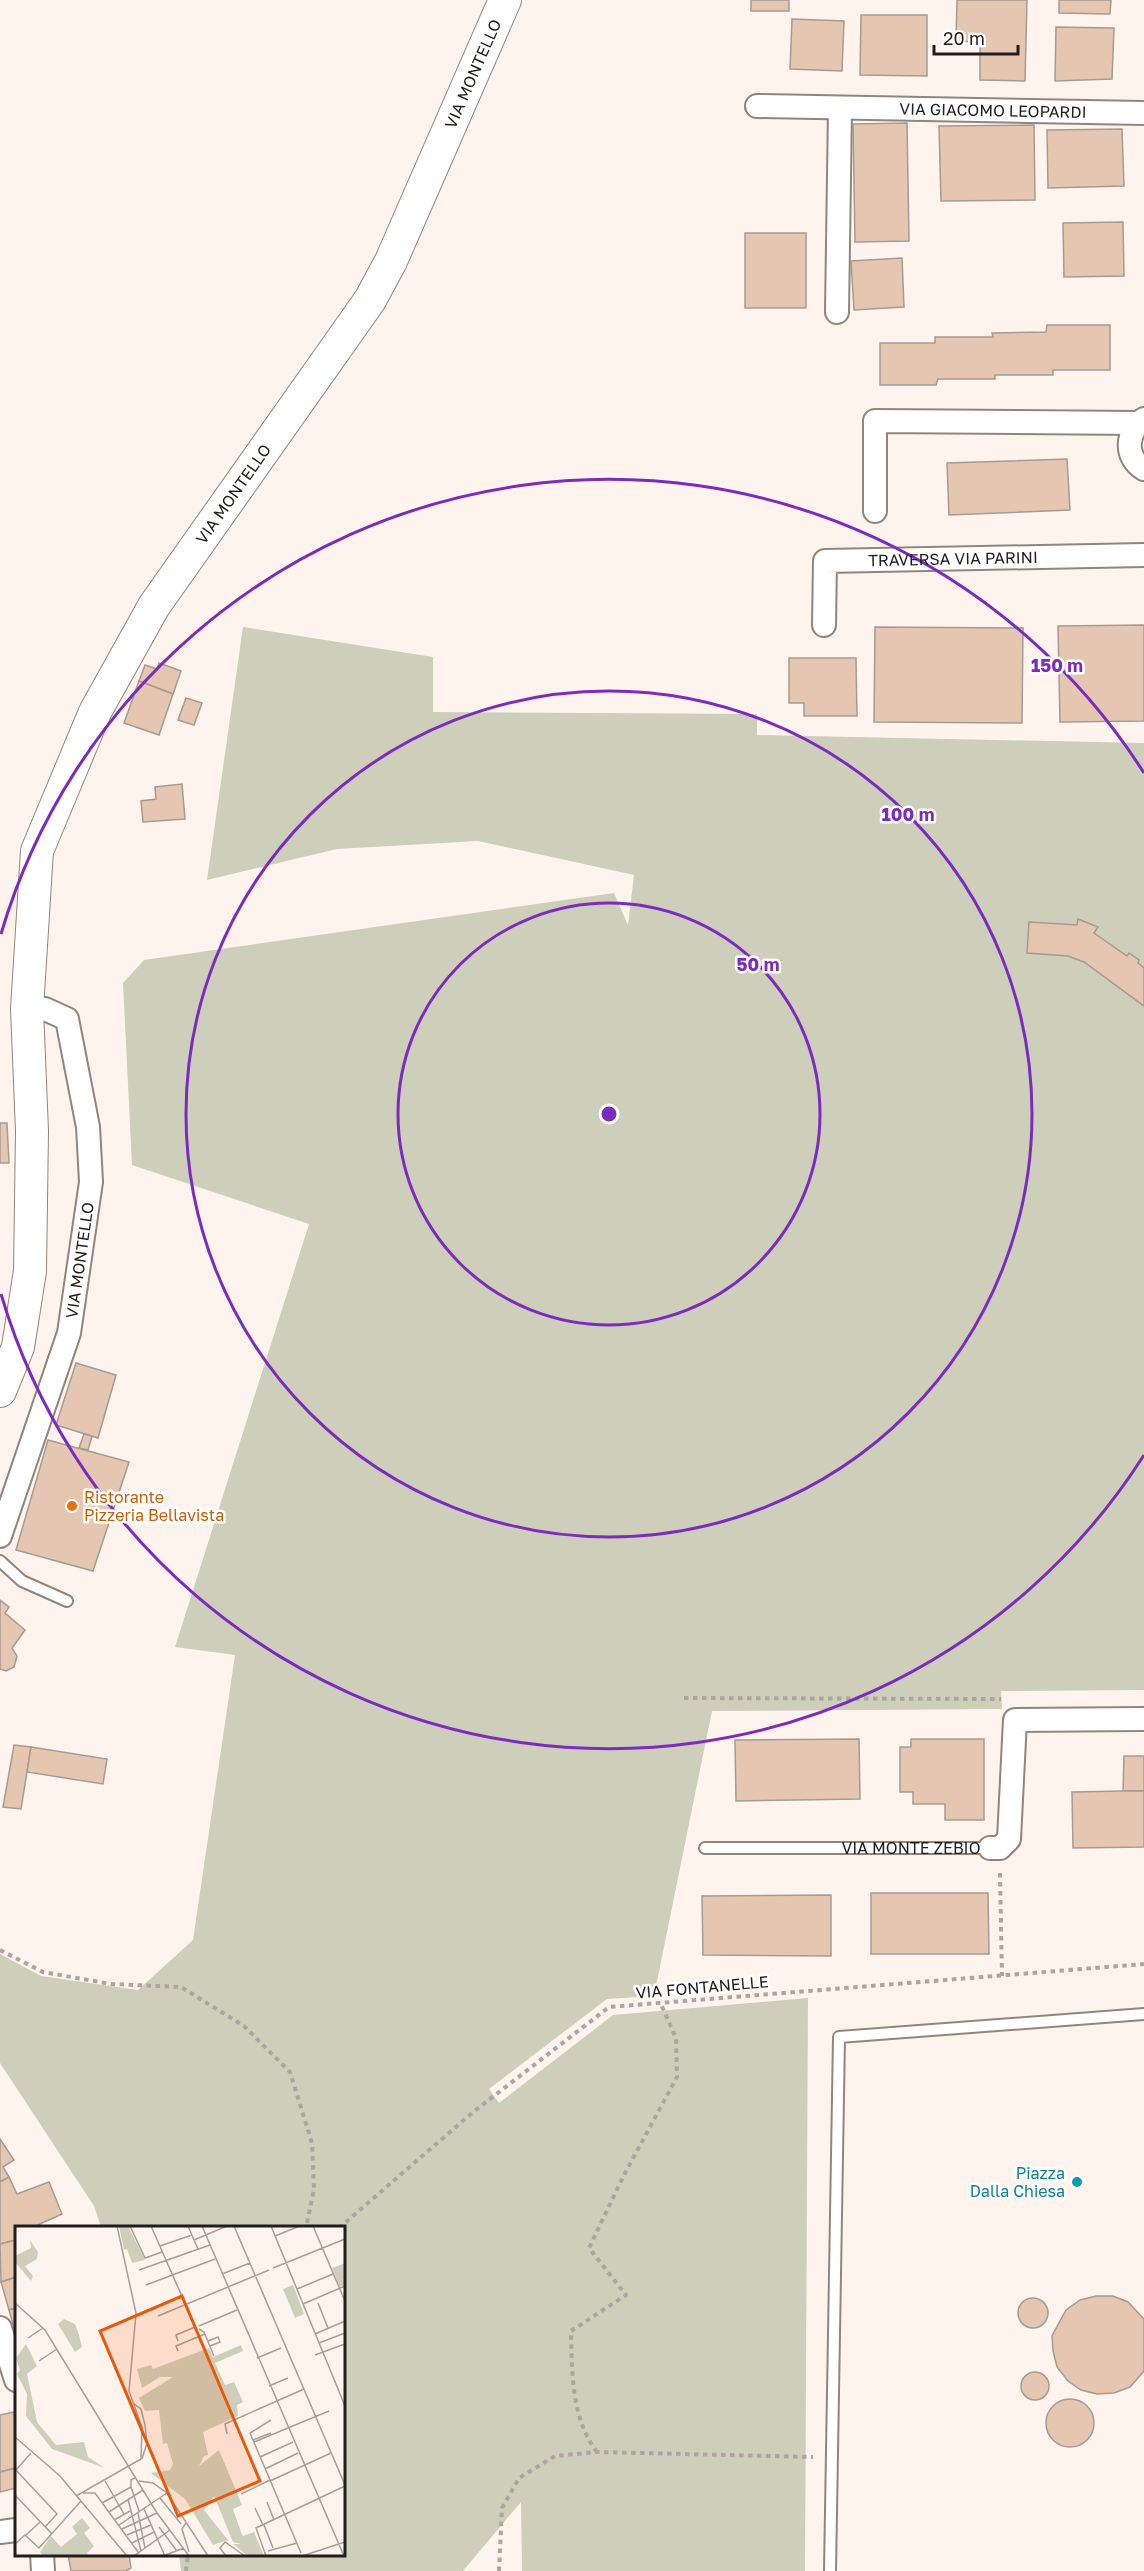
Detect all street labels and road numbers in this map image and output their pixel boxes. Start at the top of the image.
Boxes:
street label: VIA MONTELLO [440,16,505,132]
street label: VIA GIACOMO LEOPARDI [899,99,1087,122]
street label: VIA MONTELLO [191,440,275,548]
street label: TRAVERSA VIA PARINI [868,547,1038,570]
street label: VIA MONTELLO [61,1201,98,1320]
street label: VIA MONTE ZEBIO [842,1838,980,1858]
street label: VIA FONTANELLE [635,1971,769,2003]

